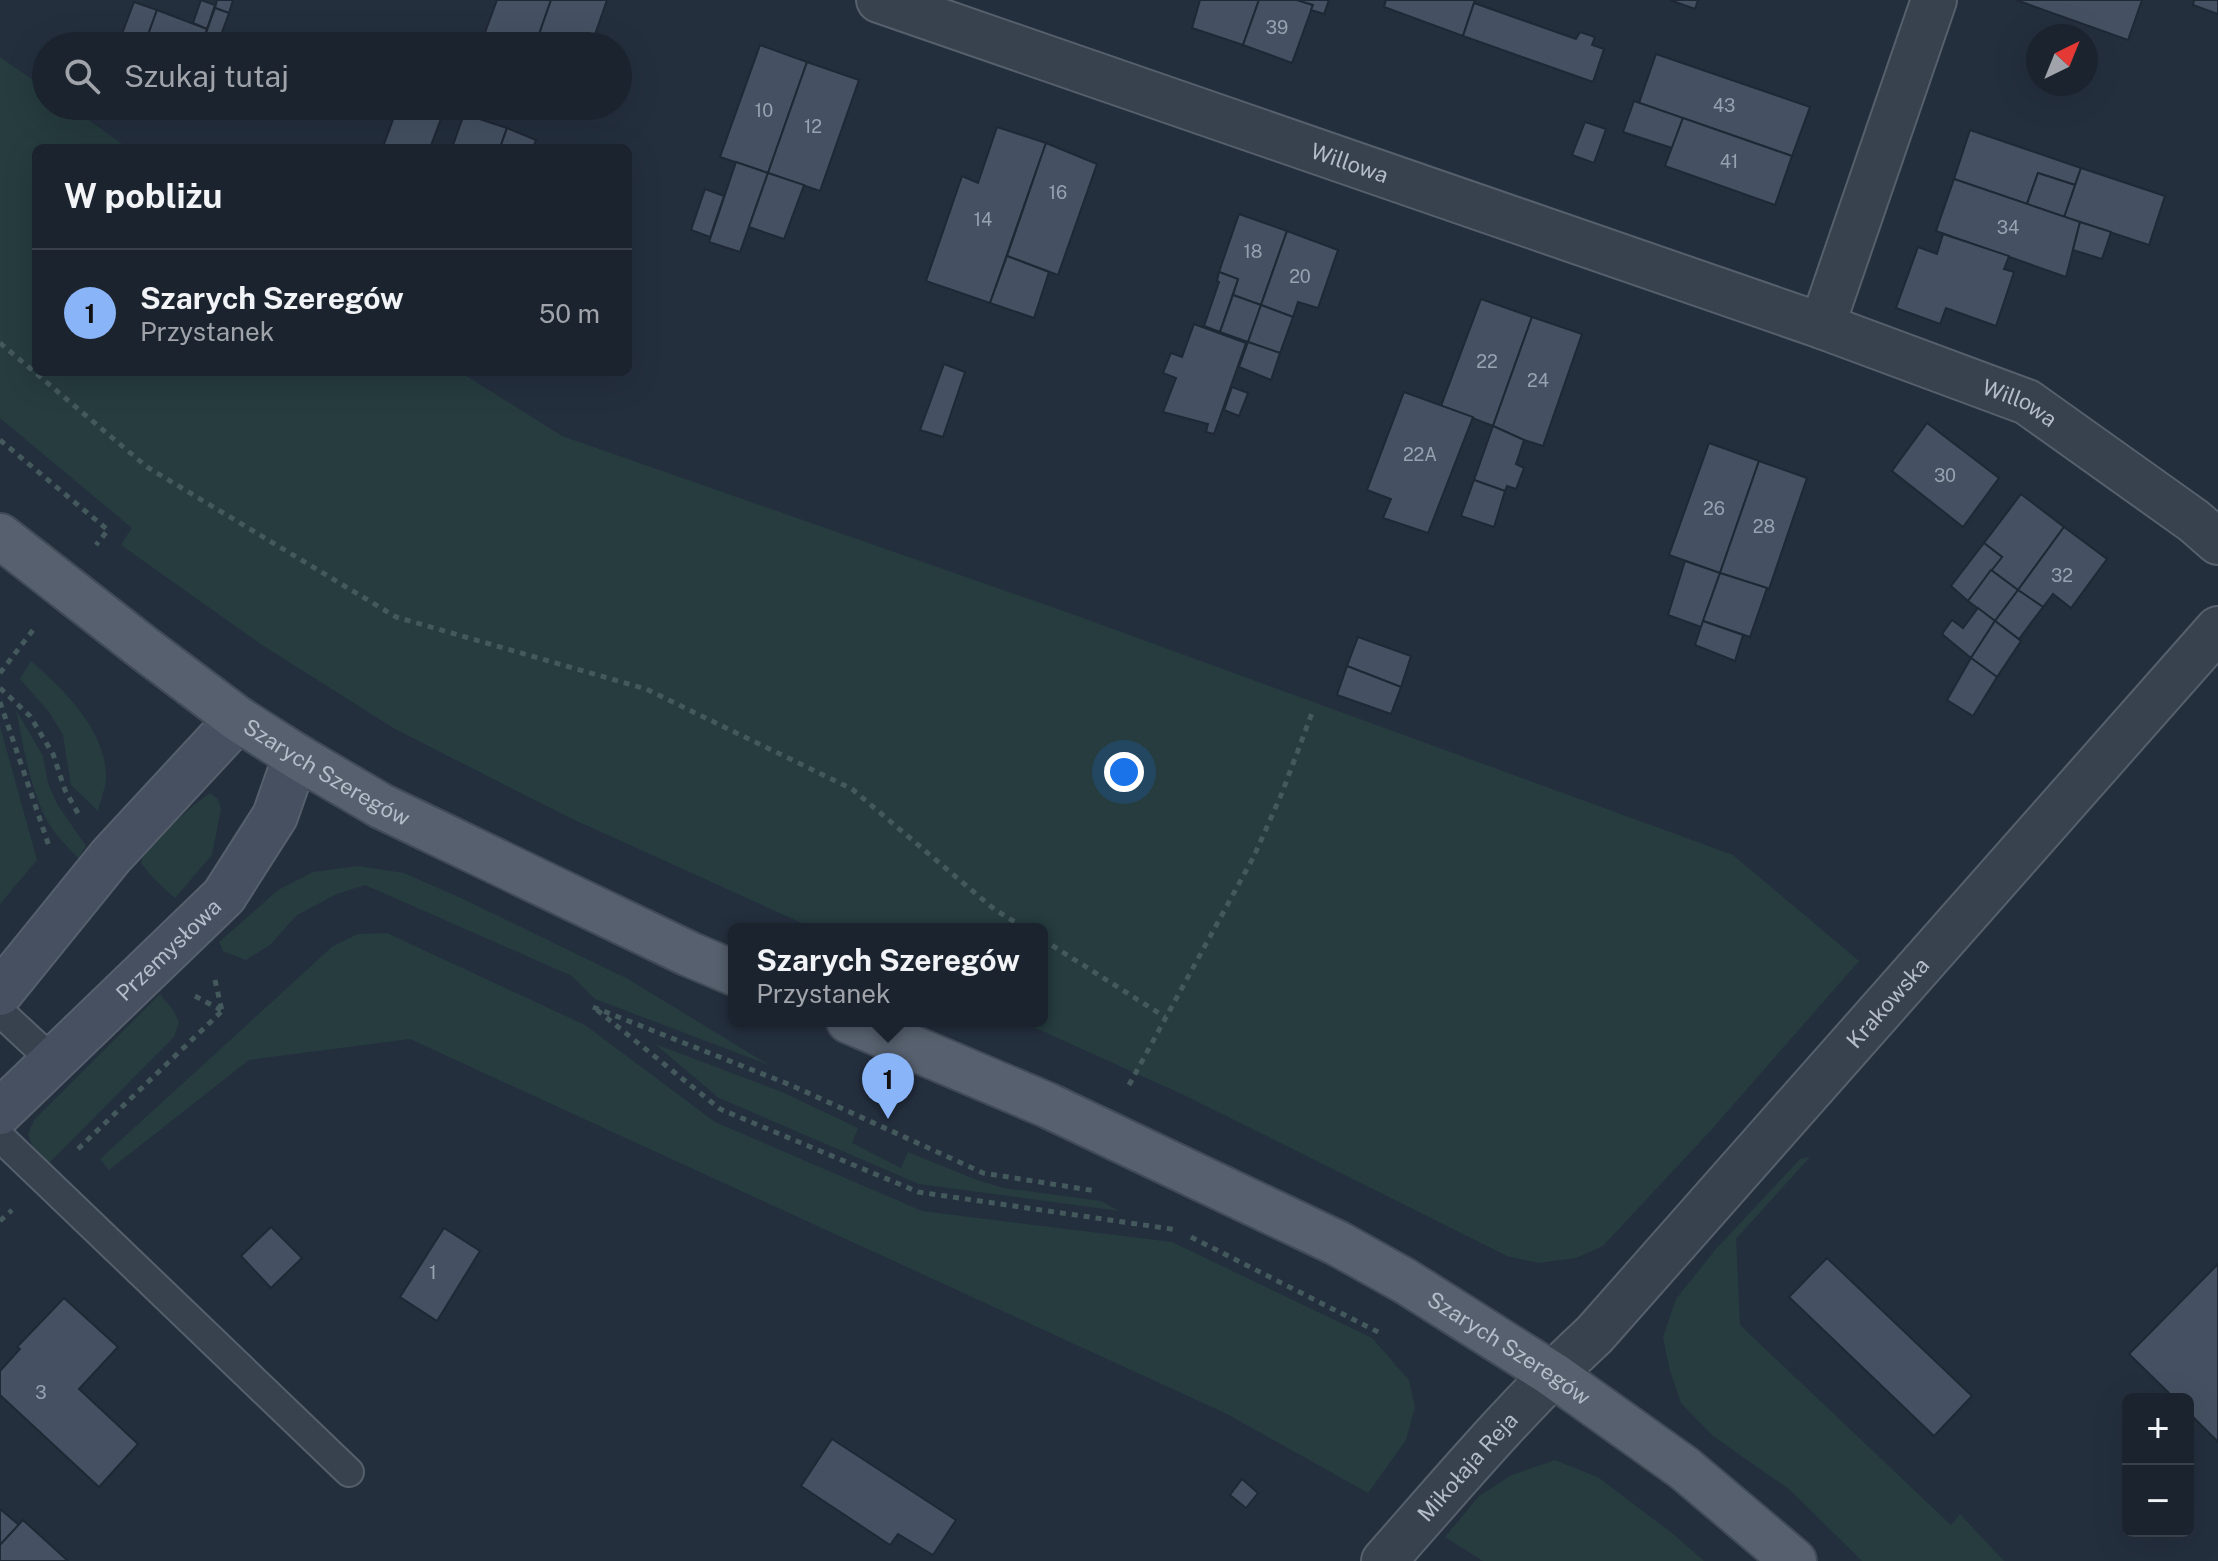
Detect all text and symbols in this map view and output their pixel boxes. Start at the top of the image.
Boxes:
house number: 39 [1266,17,1288,38]
north arrow [2026,24,2098,96]
search box [32,32,632,120]
icon: search [60,54,104,98]
text: Szukaj tutaj [124,58,289,94]
house number: 43 [1713,95,1735,116]
house number: 10 [755,100,773,121]
house number: 12 [804,116,822,137]
street label: Willowa [1307,137,1392,188]
house number: 41 [1720,151,1738,172]
text: W pobliżu [64,176,223,216]
house number: 16 [1049,182,1067,203]
house number: 14 [974,209,992,230]
house number: 34 [1997,217,2019,238]
house number: 18 [1244,241,1262,262]
house number: 20 [1289,266,1311,287]
text: Szarych Szeregów [140,280,404,316]
text: 1 [84,298,96,329]
text: 50 m [539,298,600,329]
text: Przystanek [140,316,274,347]
house number: 22 [1476,351,1498,372]
house number: 24 [1527,370,1549,391]
street label: Willowa [1979,374,2062,432]
house number: 22A [1403,444,1437,465]
house number: 30 [1934,465,1956,486]
house number: 26 [1703,498,1725,519]
house number: 28 [1753,516,1775,537]
house number: 32 [2051,565,2073,586]
street label: Szarych Szeregów [239,713,414,831]
your location [1104,752,1144,792]
street label: Przemysłowa [111,893,226,1006]
popup [728,923,1048,1027]
text: Szarych Szeregów [756,942,1020,978]
street label: Krakowska [1841,952,1934,1053]
text: Przystanek [756,978,891,1009]
pin: 1 [862,1053,914,1119]
house number: 1 [429,1262,437,1283]
street label: Szarych Szeregów [1423,1286,1596,1410]
house number: 3 [35,1382,47,1403]
map controls [2122,1393,2194,1537]
button: + [2122,1393,2194,1465]
street label: Mikołaja Reja [1412,1407,1523,1526]
button: − [2122,1465,2194,1537]

